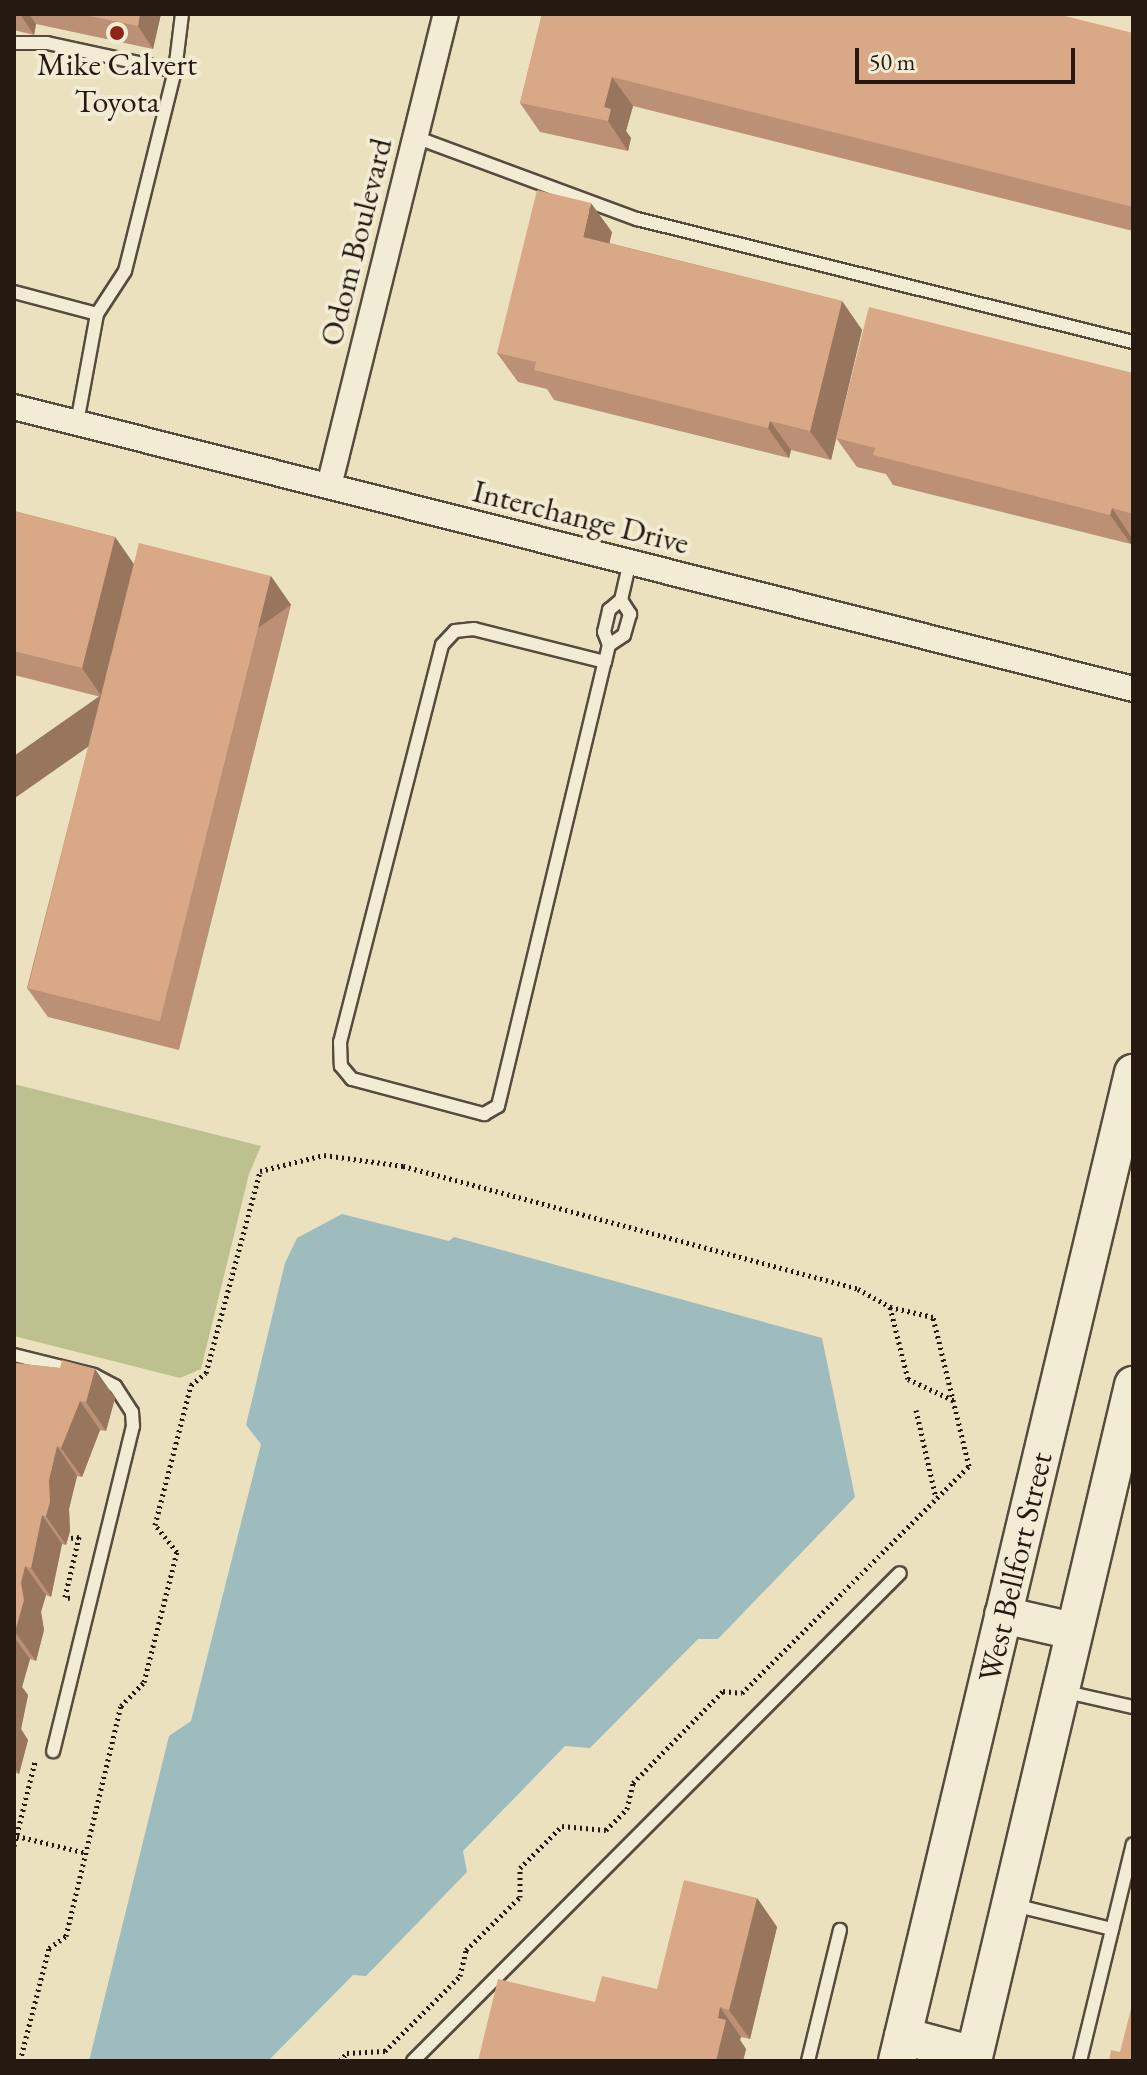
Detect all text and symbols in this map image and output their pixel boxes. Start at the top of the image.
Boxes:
marker: Mike Calvert Toyota [108,24,126,42]
scale bar [859,32,1079,82]
place label: Mike Calvert Toyota [37,46,197,121]
text: 50 m [869,46,916,77]
street label: Odom Boulevard [312,134,400,350]
street label: Interchange Drive [469,472,693,562]
street label: West Bellfort Street [970,1448,1060,1686]

